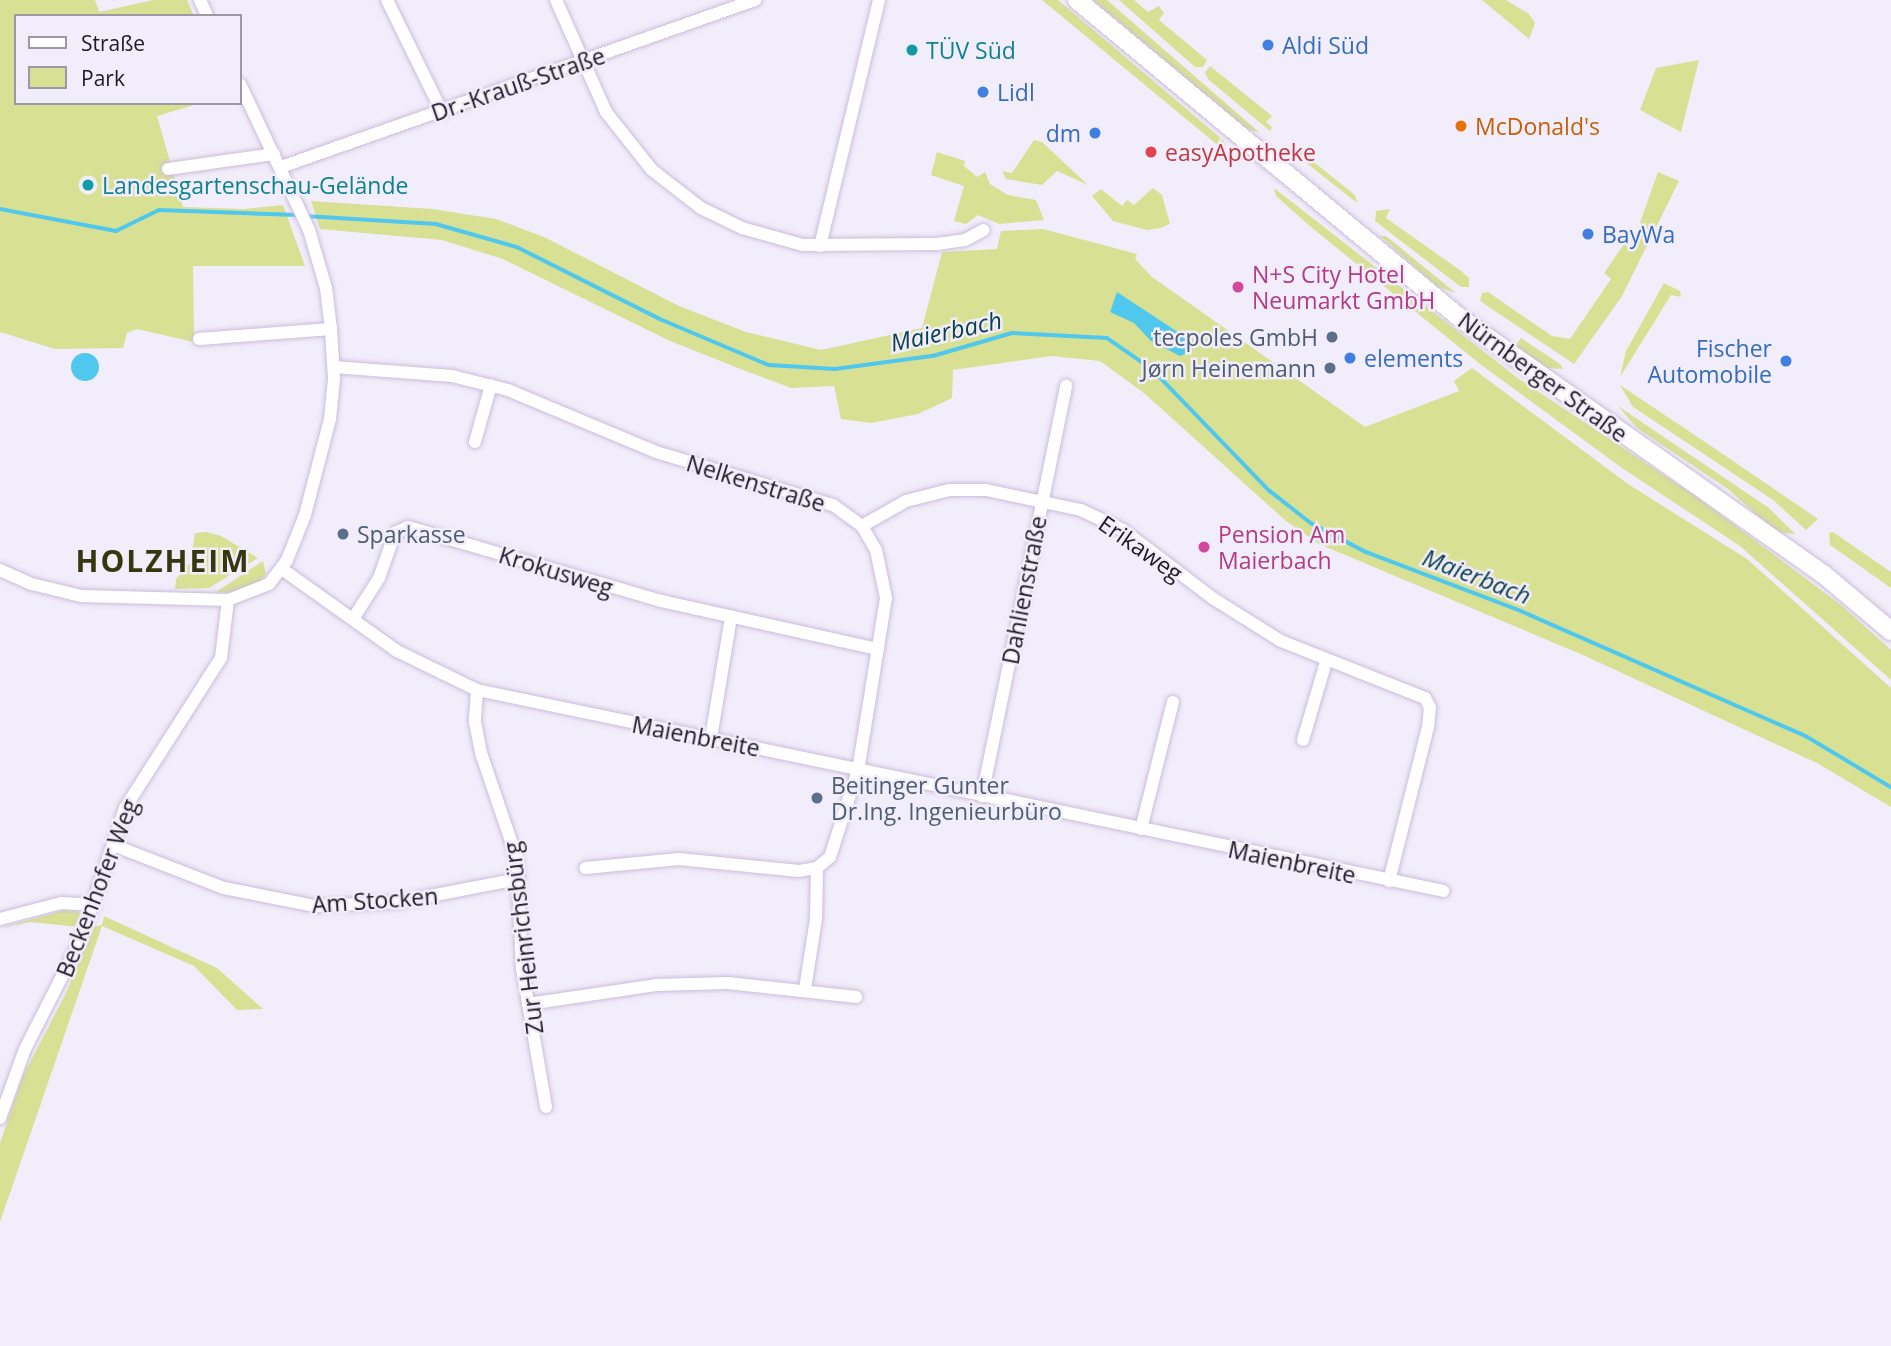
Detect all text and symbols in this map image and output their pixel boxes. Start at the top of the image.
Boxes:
legend [14,14,242,105]
text: Straße [81,29,145,57]
place label: Aldi Süd [1282,31,1369,59]
place label: TÜV Süd [926,36,1016,64]
marker: Aldi Süd [1260,37,1276,53]
street label: Dr.-Krauß-Straße [428,41,608,127]
marker: TÜV Süd [904,42,920,58]
text: Park [81,64,125,92]
place label: Lidl [997,78,1035,106]
marker: Lidl [975,84,991,100]
place label: McDonald's [1475,112,1600,140]
marker: McDonald's [1453,118,1469,134]
place label: dm [1046,119,1081,147]
marker: dm [1087,125,1103,141]
place label: easyApotheke [1165,138,1316,166]
marker: easyApotheke [1143,144,1159,160]
place label: Landesgartenschau-Gelände [102,171,408,199]
marker: Landesgartenschau-Gelände [80,177,96,193]
place label: BayWa [1602,220,1675,248]
marker: BayWa [1580,226,1596,242]
place label: N+S City Hotel Neumarkt GmbH [1252,260,1435,314]
marker: N+S City Hotel Neumarkt GmbH [1230,279,1246,295]
water label: Maierbach [888,305,1004,357]
street label: Nürnberger Straße [1453,306,1633,448]
place label: tecpoles GmbH [1153,323,1318,351]
marker: tecpoles GmbH [1324,329,1340,345]
place label: Fischer Automobile [1648,334,1772,388]
place label: elements [1364,344,1463,372]
marker: elements [1342,350,1358,366]
marker: Fischer Automobile [1778,353,1794,369]
place label: Jørn Heinemann [1142,354,1316,382]
marker: Jørn Heinemann [1322,360,1338,376]
street label: Nelkenstraße [683,449,829,517]
street label: Erikaweg [1094,509,1188,587]
street label: Dahlienstraße [996,513,1052,667]
place label: Sparkasse [357,520,466,548]
place label: Pension Am Maierbach [1218,520,1345,574]
marker: Sparkasse [335,526,351,542]
marker: Pension Am Maierbach [1196,539,1212,555]
street label: Krokusweg [496,541,616,601]
water label: Maierbach [1419,542,1535,610]
district label: HOLZHEIM [76,543,250,579]
street label: Maienbreite [630,710,762,762]
place label: Beitinger Gunter Dr.Ing. Ingenieurbüro [831,771,1062,825]
marker: Beitinger Gunter Dr.Ing. Ingenieurbüro [809,790,825,806]
street label: Beckenhofer Weg [50,795,144,981]
street label: Maienbreite [1226,835,1358,889]
street label: Zur Heinrichsbürg [497,840,549,1036]
street label: Am Stocken [311,882,439,918]

